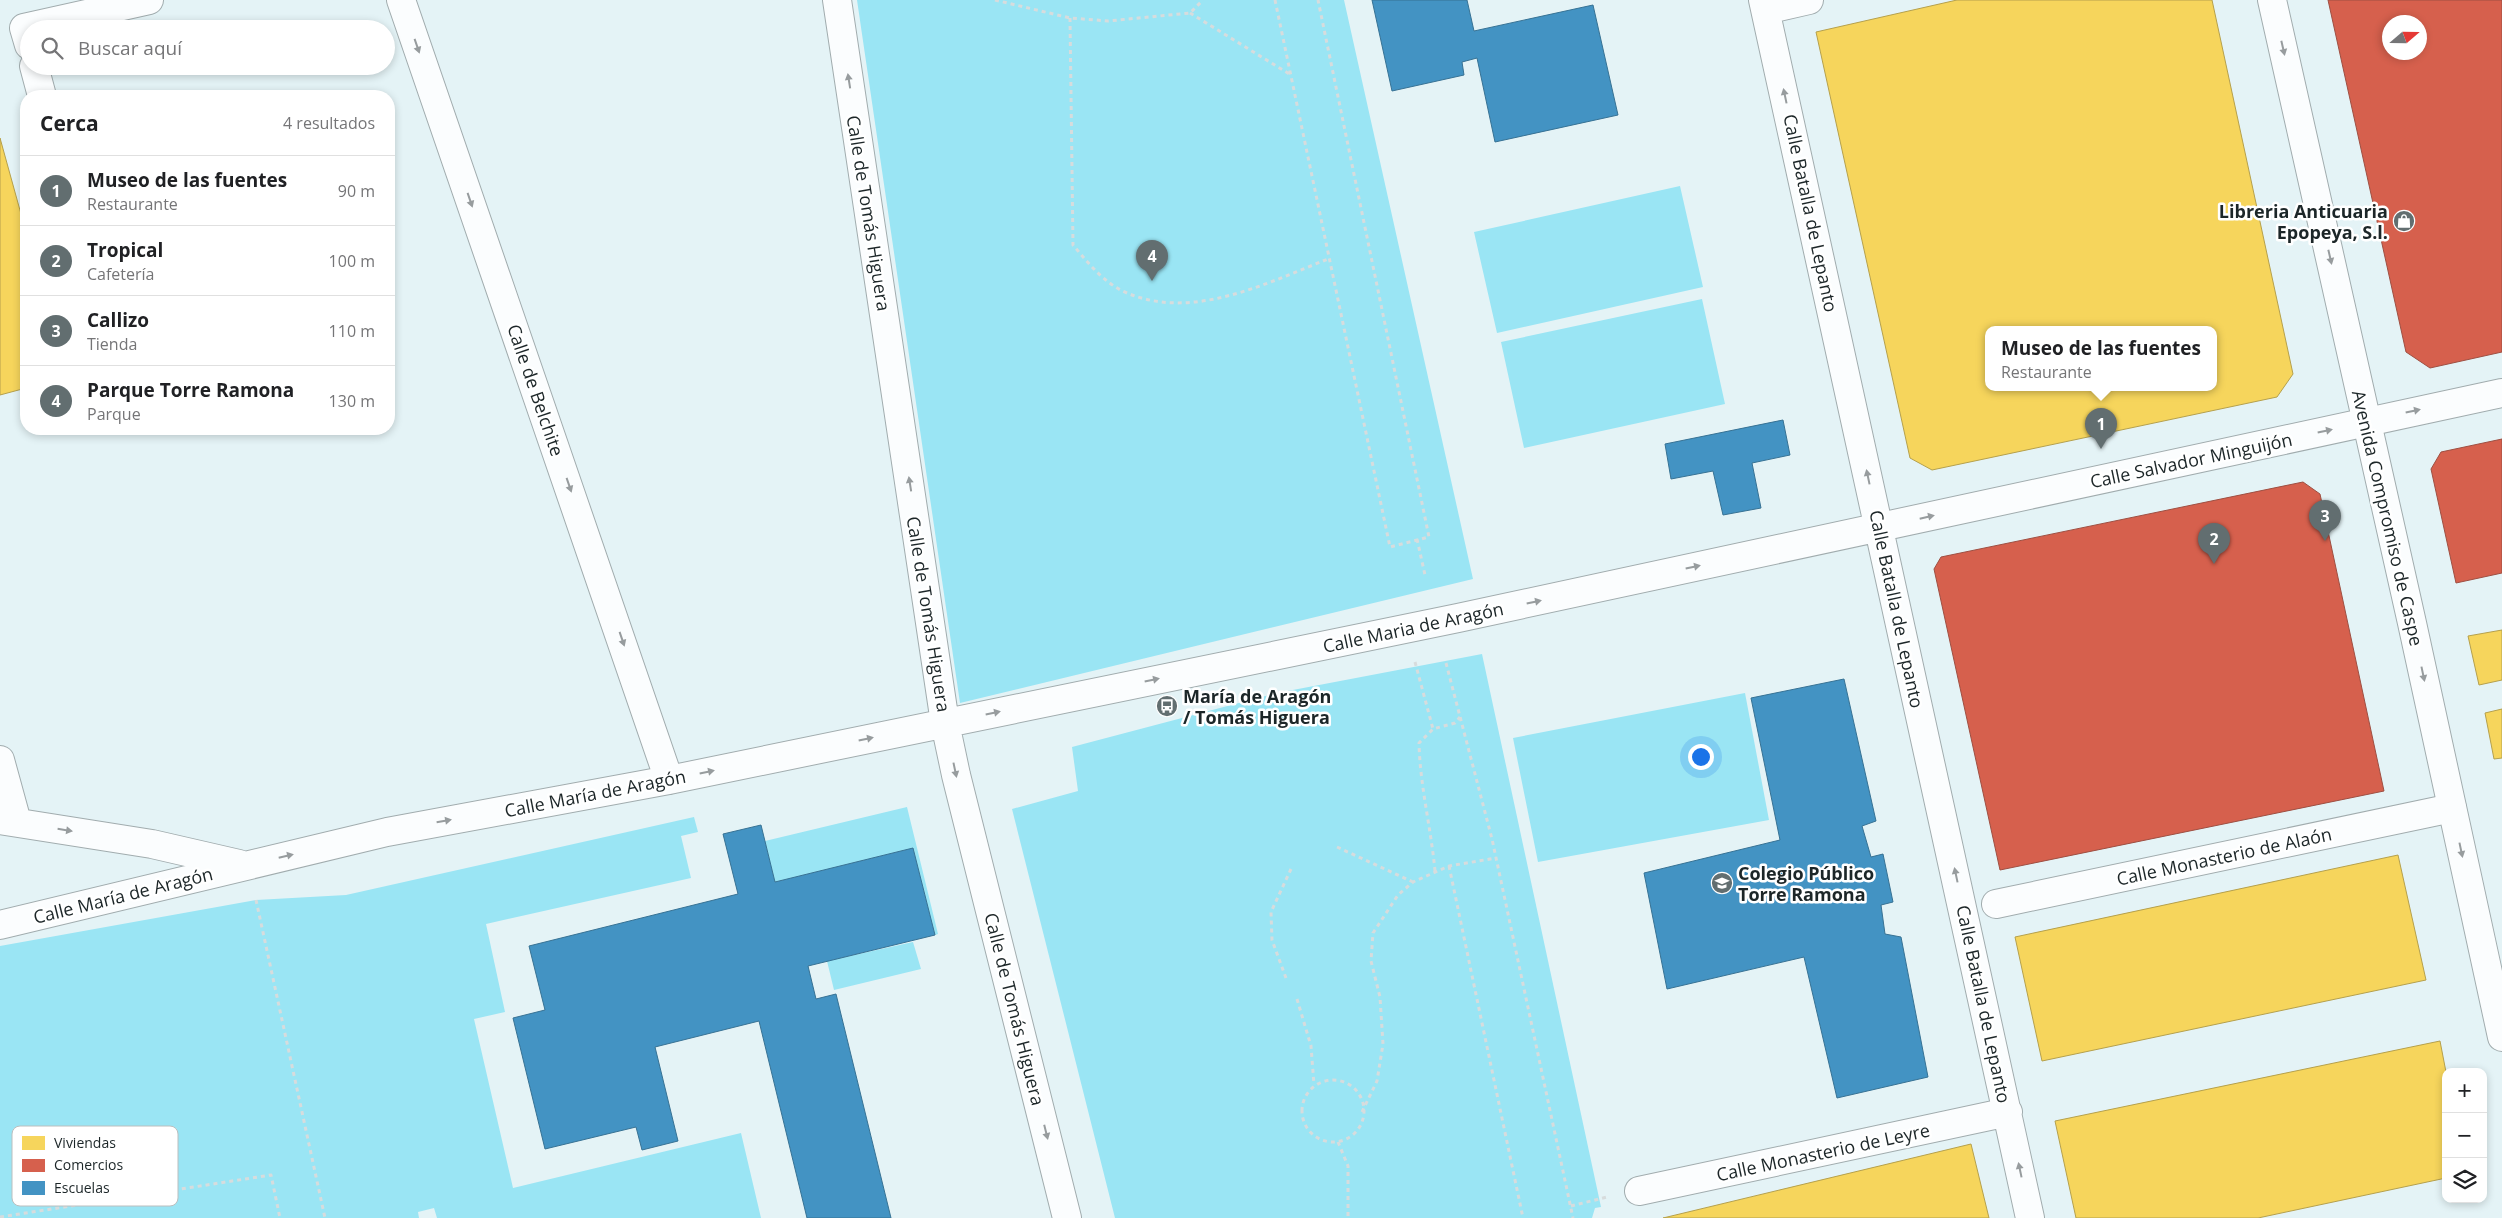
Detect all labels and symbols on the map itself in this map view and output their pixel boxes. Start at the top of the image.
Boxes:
north arrow [2382,15,2427,60]
one-way arrow [413,39,421,54]
one-way arrow [2279,40,2287,55]
one-way arrow [845,73,853,89]
one-way arrow [1781,88,1789,103]
street label: Calle Batalla de Lepanto [1778,112,1844,314]
street label: Calle de Tomás Higuera [842,113,896,313]
one-way arrow [467,192,474,207]
place label: Libreria Anticuaria Epopeya, S.l. [2219,199,2388,244]
shop icon: Libreria Anticuaria Epopeya, S.l. [2392,209,2416,233]
pin: 4 [1136,240,1168,281]
one-way arrow [2326,250,2334,265]
street label: Calle de Belchite [502,321,570,459]
street label: Avenida Compromiso de Caspe [2347,388,2429,648]
one-way arrow [2406,407,2422,415]
pin: 1 [2085,408,2117,449]
one-way arrow [2318,426,2334,434]
street label: Calle Salvador Minguijón [2088,427,2294,493]
one-way arrow [1864,468,1872,484]
one-way arrow [905,476,913,492]
one-way arrow [566,478,573,493]
pin: 3 [2309,500,2341,541]
street label: Calle Batalla de Lepanto [1864,508,1930,710]
one-way arrow [1920,513,1935,521]
street label: Calle de Tomás Higuera [902,514,956,714]
pin: 2 [2198,523,2230,564]
one-way arrow [1686,563,1702,571]
street label: Calle Maria de Aragón [1320,596,1506,658]
one-way arrow [1527,597,1543,605]
one-way arrow [618,632,626,647]
one-way arrow [2419,667,2427,682]
one-way arrow [1145,676,1161,684]
place label: María de Aragón / Tomás Higuera [1183,684,1331,729]
bus stop icon: María de Aragón / Tomás Higuera [1155,694,1179,718]
one-way arrow [986,709,1002,717]
one-way arrow [859,735,874,743]
your location [1688,744,1714,770]
one-way arrow [952,763,960,779]
street label: Calle María de Aragón [502,764,688,822]
one-way arrow [700,768,715,776]
one-way arrow [437,817,453,825]
street label: Calle Monasterio de Alaón [2114,821,2334,891]
one-way arrow [57,826,73,834]
one-way arrow [2457,843,2465,858]
one-way arrow [278,852,293,860]
street label: Calle María de Aragón [31,861,215,929]
place label: Colegio Público Torre Ramona [1738,861,1874,906]
one-way arrow [1952,867,1960,882]
school or university icon: Colegio Público Torre Ramona [1710,871,1734,895]
street label: Calle Batalla de Lepanto [1951,903,2017,1105]
street label: Calle de Tomás Higuera [979,910,1051,1108]
street label: Calle Monasterio de Leyre [1714,1118,1932,1186]
one-way arrow [1042,1124,1050,1139]
legend [12,1126,178,1206]
text: Viviendas [54,1133,116,1152]
text: Comercios [54,1155,123,1174]
one-way arrow [2016,1163,2024,1178]
text: Escuelas [54,1178,110,1197]

